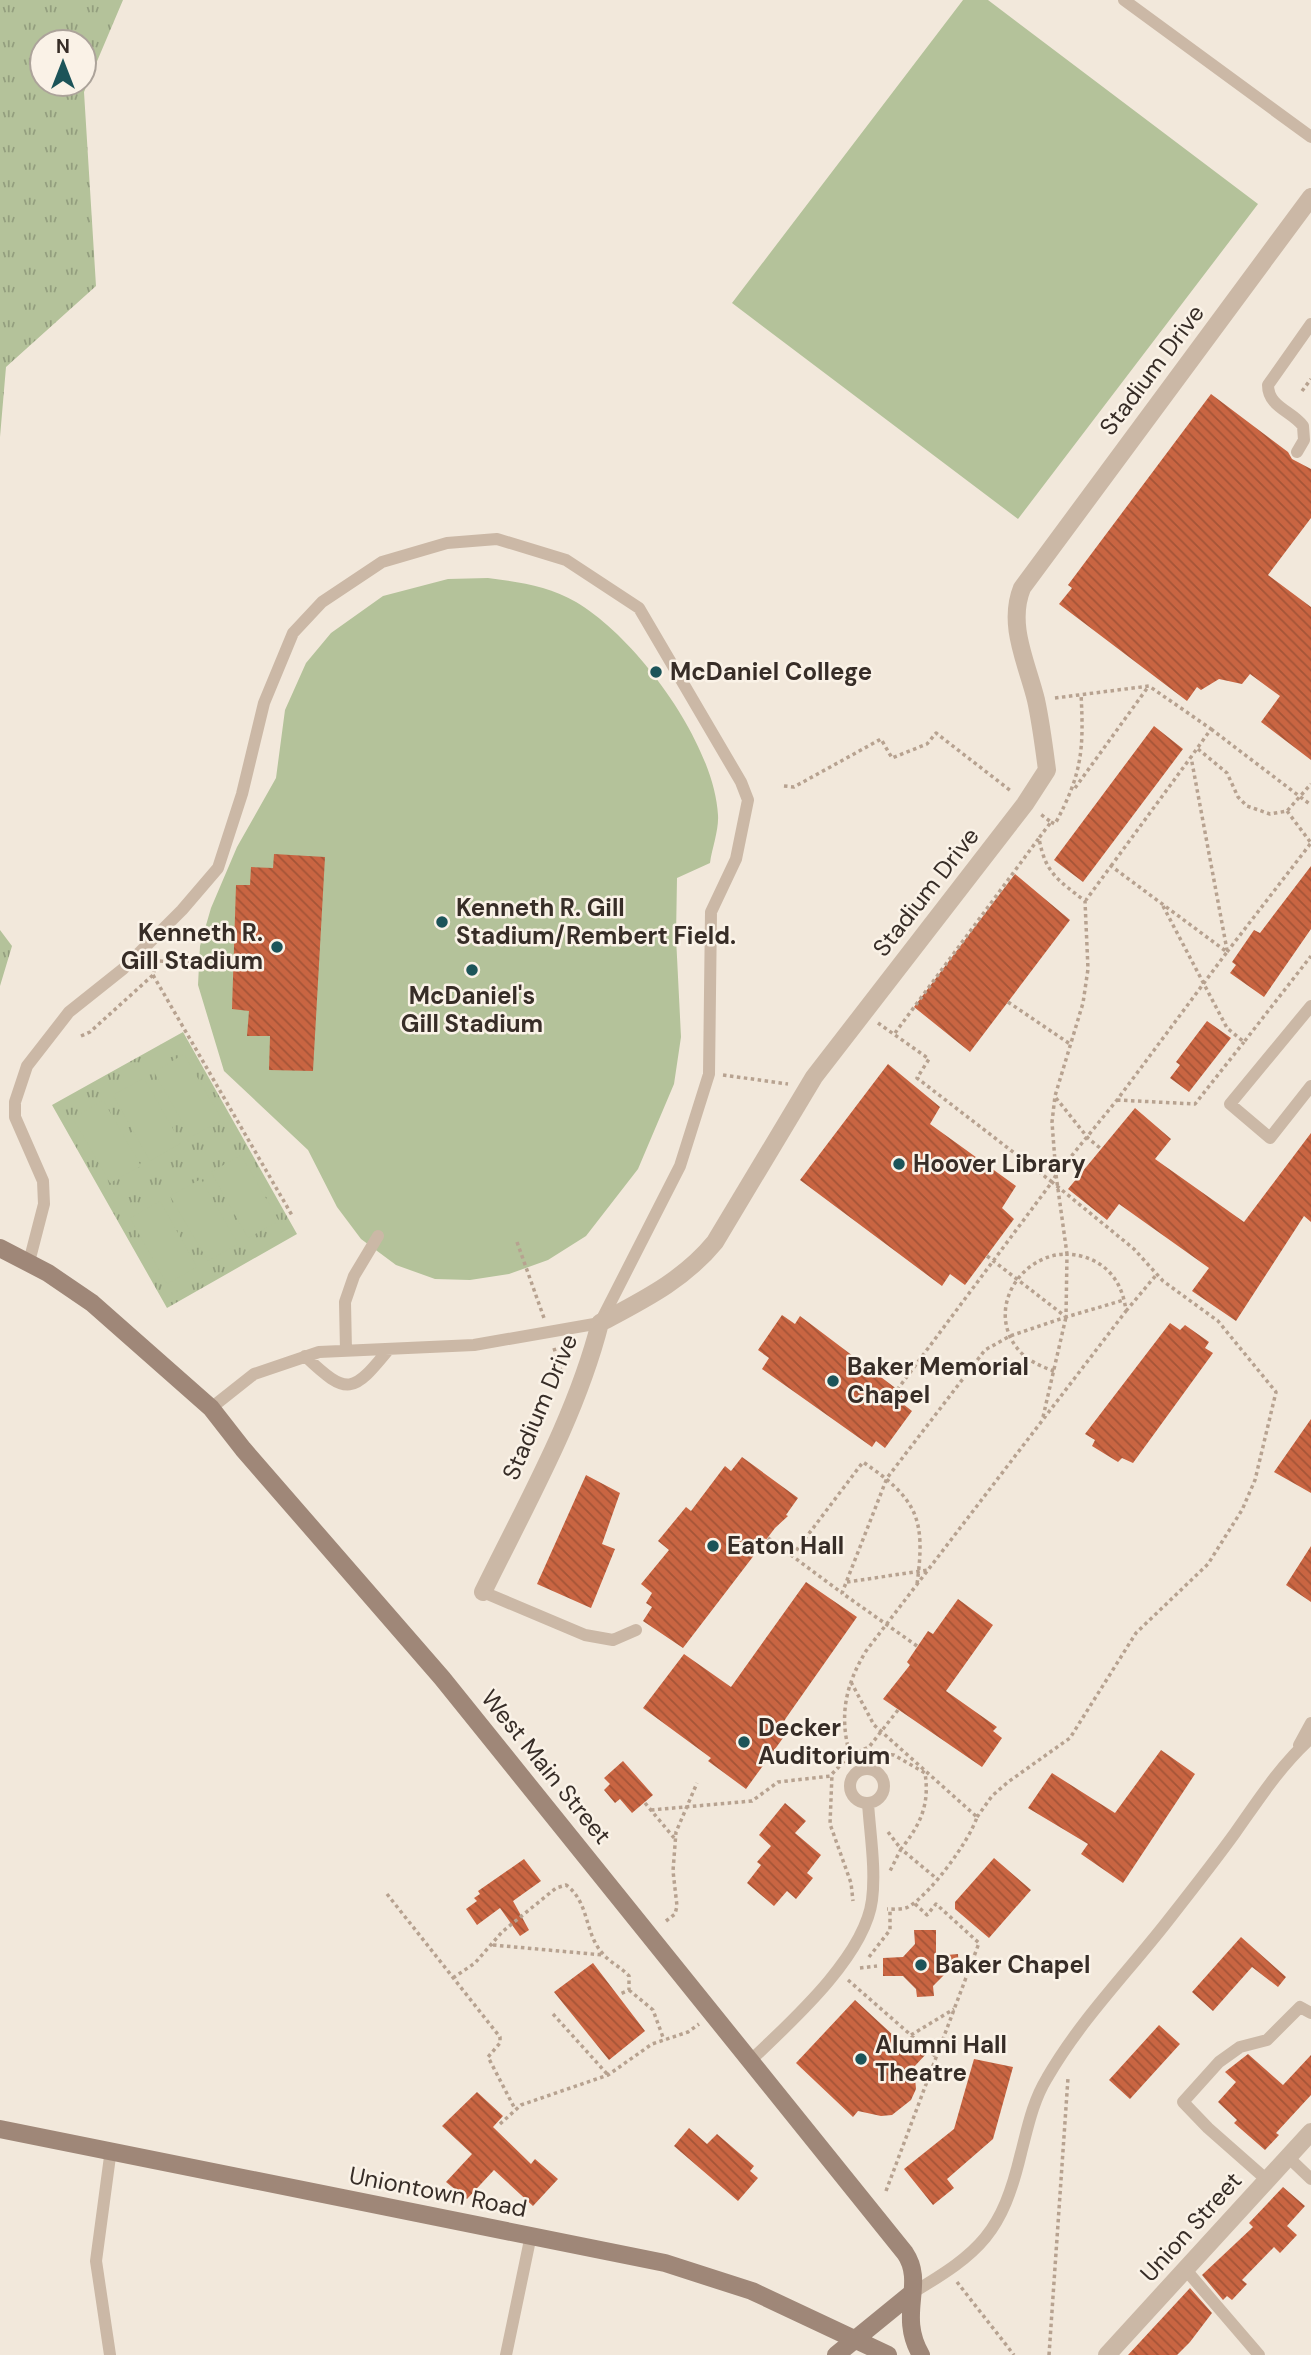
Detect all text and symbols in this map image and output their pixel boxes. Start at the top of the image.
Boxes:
north arrow [28,28,98,98]
text: N [56,34,70,59]
street label: Stadium Drive [1092,298,1211,441]
place label: McDaniel College [670,656,872,687]
marker: McDaniel College [648,664,664,680]
street label: Stadium Drive [866,821,986,963]
place label: Kenneth R. Gill Stadium/Rembert Field. [456,892,736,951]
marker: Kenneth R. Gill Stadium/Rembert Field. [434,914,450,930]
place label: Kenneth R. Gill Stadium [121,917,263,976]
marker: Kenneth R. Gill Stadium [269,939,285,955]
marker: McDaniel's Gill Stadium [464,962,480,978]
place label: McDaniel's Gill Stadium [401,980,543,1039]
place label: Hoover Library [913,1148,1086,1179]
marker: Hoover Library [891,1156,907,1172]
street label: Stadium Drive [495,1329,584,1484]
place label: Baker Memorial Chapel [847,1351,1029,1410]
marker: Baker Memorial Chapel [825,1373,841,1389]
place label: Eaton Hall [727,1530,844,1561]
marker: Eaton Hall [705,1538,721,1554]
street label: West Main Street [475,1683,618,1850]
place label: Decker Auditorium [758,1712,890,1771]
marker: Decker Auditorium [736,1734,752,1750]
place label: Baker Chapel [935,1949,1090,1980]
marker: Baker Chapel [913,1957,929,1973]
place label: Alumni Hall Theatre [875,2029,1007,2088]
marker: Alumni Hall Theatre [853,2051,869,2067]
street label: Uniontown Road [347,2159,530,2224]
street label: Union Street [1133,2165,1248,2288]

